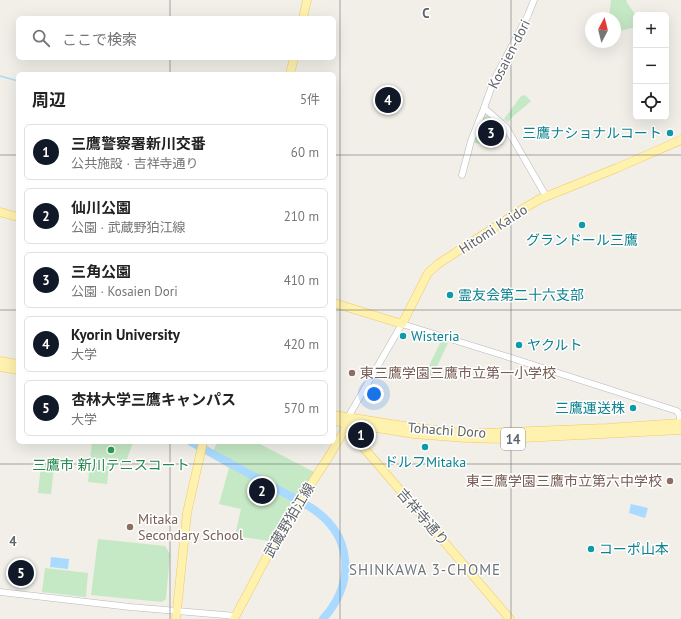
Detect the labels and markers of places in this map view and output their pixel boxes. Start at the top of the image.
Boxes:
pin: 4 [375,85,401,115]
pin: 3 [478,118,504,148]
place label: 三鷹ナショナルコート [522,124,662,142]
marker: 三鷹ナショナルコート [665,128,675,138]
marker: グランドール三鷹 [577,220,587,230]
place label: グランドール三鷹 [526,231,638,249]
place label: 霊友会第二十六支部 [458,286,584,304]
marker: 霊友会第二十六支部 [445,290,455,300]
place label: Wisteria [411,327,459,345]
marker: Wisteria [398,331,408,341]
place label: ヤクルト [527,336,583,354]
marker: ヤクルト [514,340,524,350]
place label: 東三鷹学園三鷹市立第一小学校 [360,364,556,382]
marker: 東三鷹学園三鷹市立第一小学校 [347,368,357,378]
place label: 三鷹運送株 [555,399,625,417]
marker: 三鷹運送株 [628,403,638,413]
pin: 1 [348,420,374,450]
marker: ドルフMitaka [420,442,430,452]
marker: 三鷹市 新川テニスコート [106,445,116,455]
place label: ドルフMitaka [384,453,466,471]
place label: 三鷹市 新川テニスコート [32,456,190,474]
place label: 東三鷹学園三鷹市立第六中学校 [466,472,662,490]
pin: 2 [249,476,275,506]
marker: 東三鷹学園三鷹市立第六中学校 [665,476,675,486]
place label: Mitaka Secondary School [138,510,243,544]
marker: Mitaka Secondary School [125,522,135,532]
place label: コーポ山本 [599,540,669,558]
marker: コーポ山本 [586,544,596,554]
pin: 5 [8,558,34,588]

